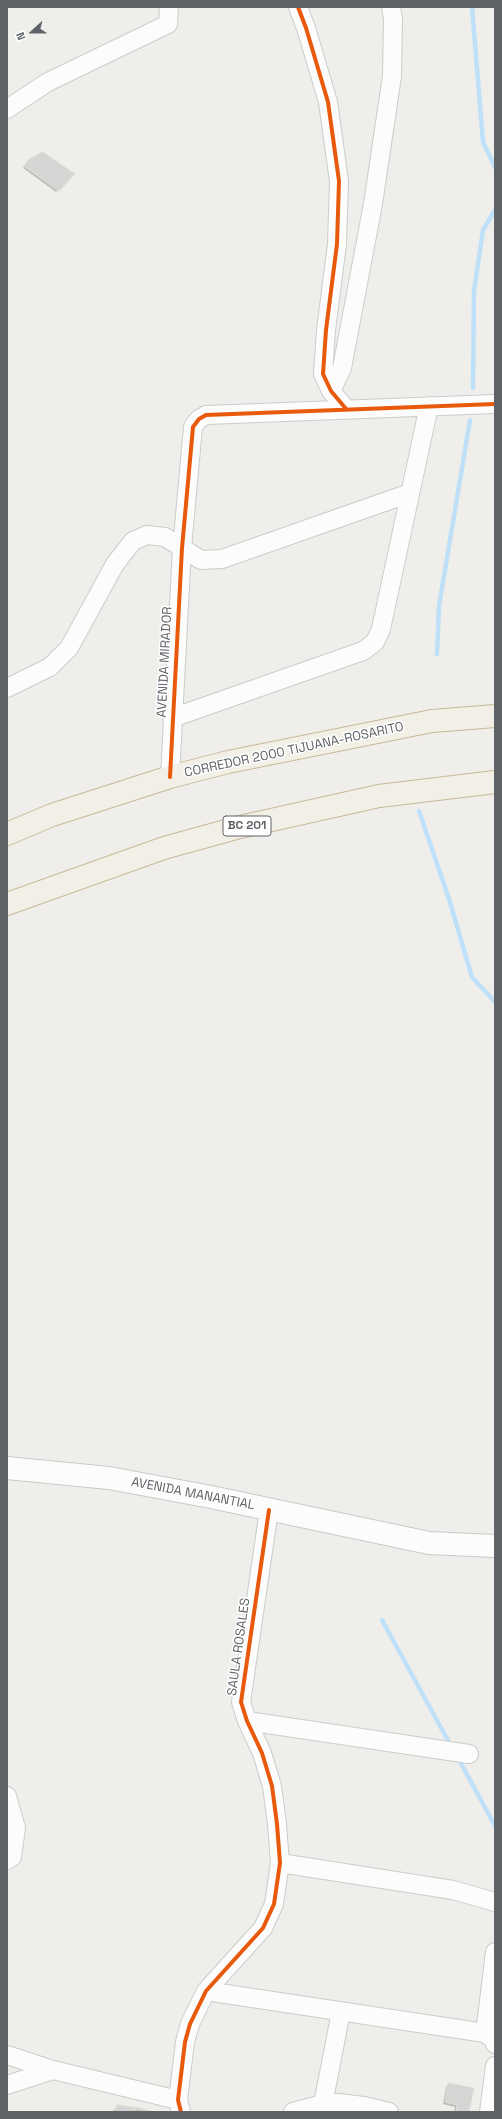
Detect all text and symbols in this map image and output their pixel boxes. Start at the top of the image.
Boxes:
north arrow [12,12,52,52]
text: N [13,30,29,42]
street label: AVENIDA MIRADOR [154,606,176,718]
street label: CORREDOR 2000 TIJUANA-ROSARITO [183,719,405,781]
road number: BC 201 [223,816,271,836]
street label: AVENIDA MANANTIAL [130,1474,256,1514]
street label: SAULA ROSALES [224,1597,254,1697]

